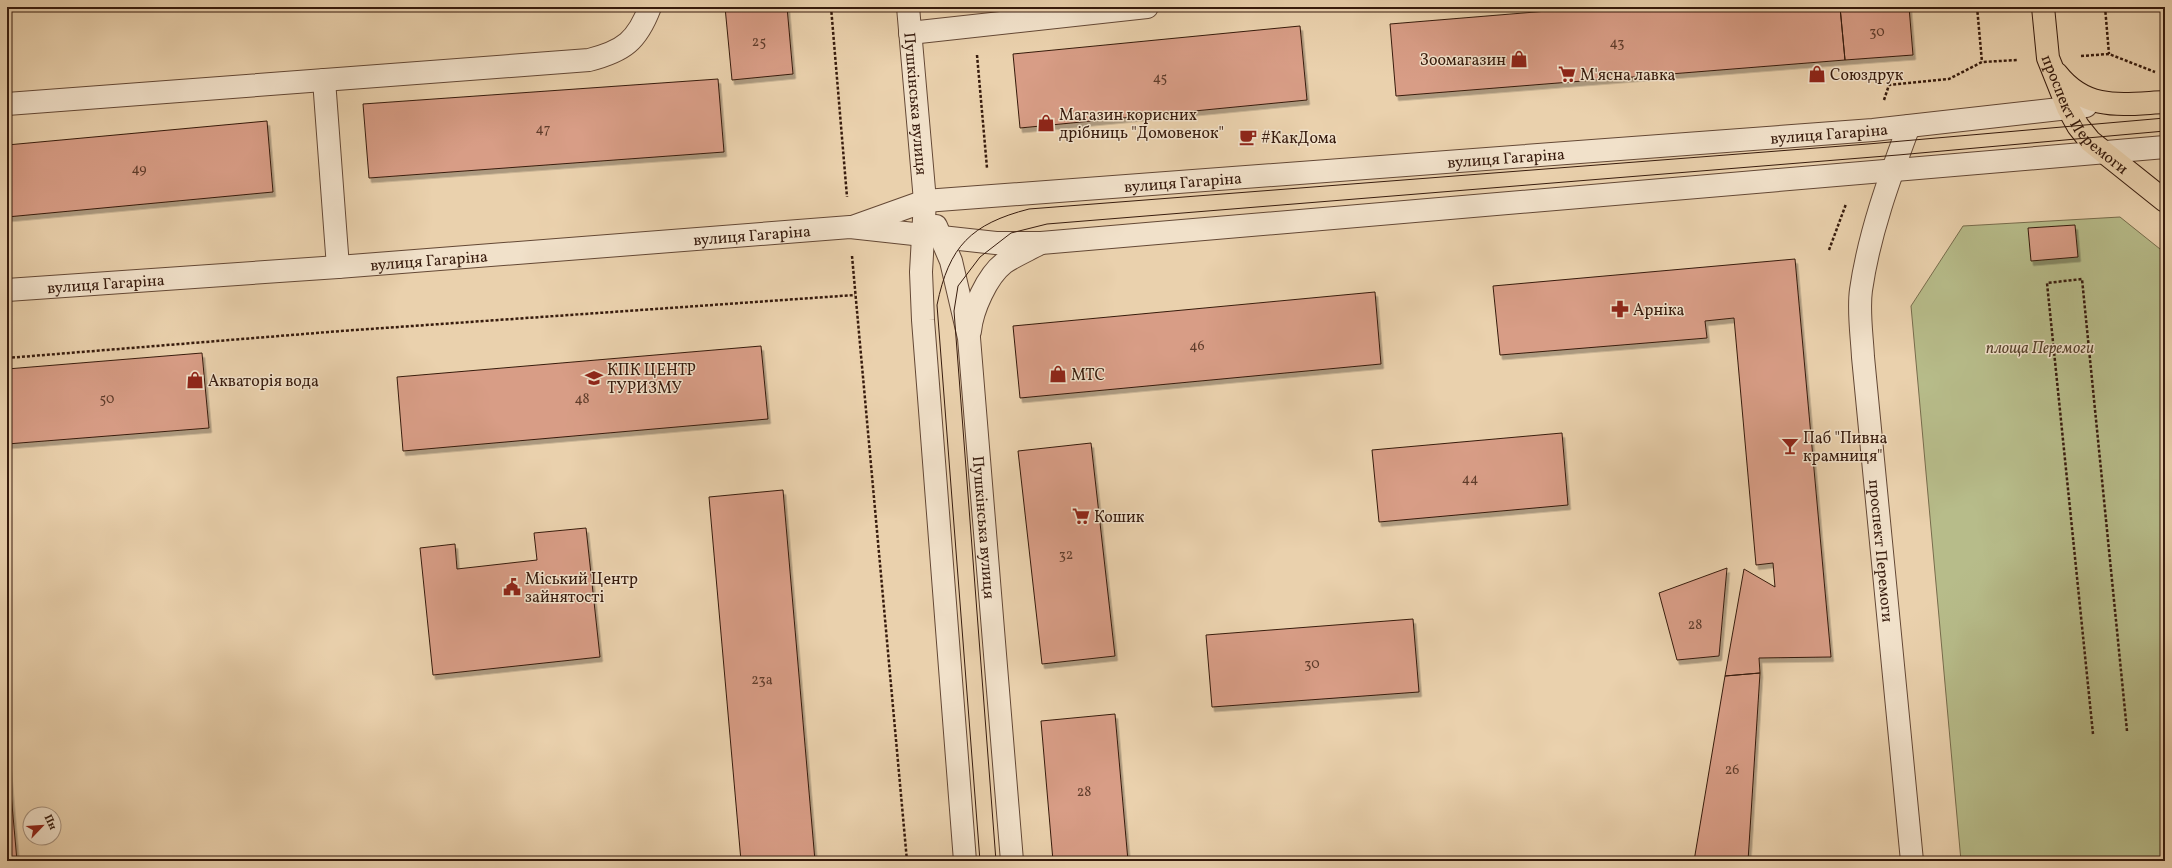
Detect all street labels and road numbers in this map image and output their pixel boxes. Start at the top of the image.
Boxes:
street label: Пушкінська вулиця [897,31,932,176]
street label: проспект Перемоги [2035,52,2132,181]
street label: вулиця Гагаріна [1770,119,1889,151]
street label: вулиця Гагаріна [1447,144,1566,175]
street label: вулиця Гагаріна [1124,168,1243,199]
street label: вулиця Гагаріна [692,221,812,252]
street label: вулиця Гагаріна [369,246,489,277]
street label: вулиця Гагаріна [46,270,165,300]
street label: Пушкінська вулиця [966,455,999,600]
street label: проспект Перемоги [1862,479,1898,624]

